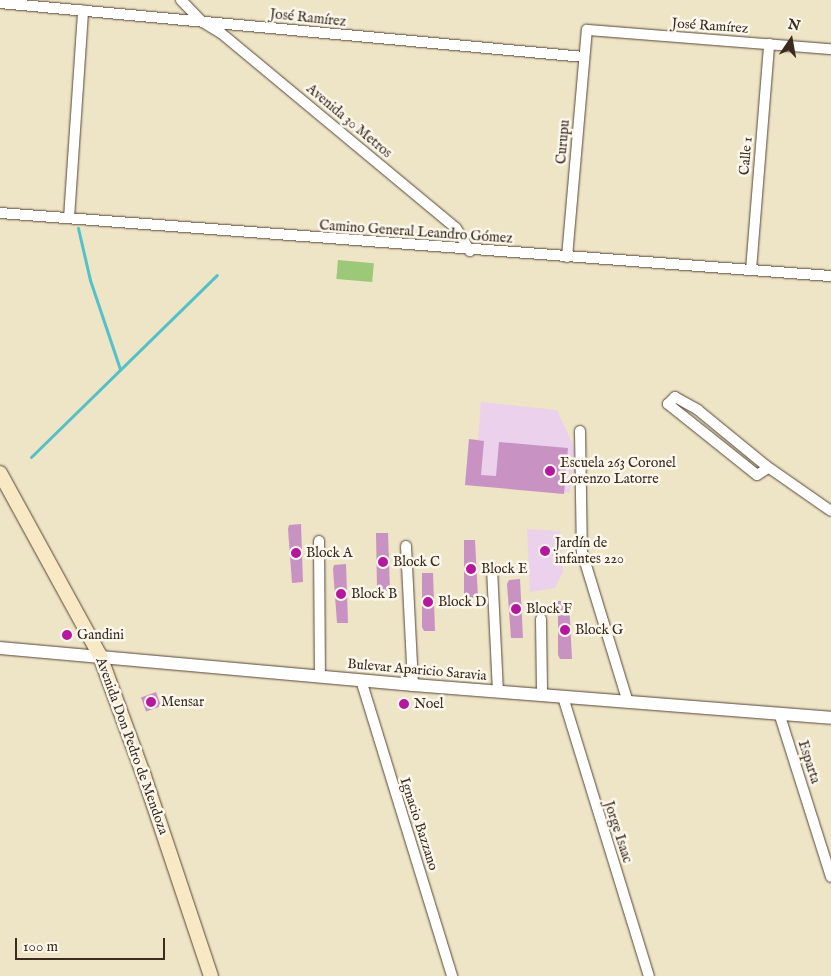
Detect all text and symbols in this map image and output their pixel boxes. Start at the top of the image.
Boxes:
street label: José Ramírez [269,6,347,30]
street label: José Ramírez [671,15,749,37]
north arrow [766,15,816,65]
text: N [786,15,802,35]
street label: Avenida 30 Metros [303,80,395,162]
street label: Curupu [553,119,573,165]
street label: Calle 1 [736,136,756,176]
street label: Camino General Leandro Gómez [319,217,513,247]
place label: Escuela 263 Coronel Lorenzo Latorre [560,455,676,488]
marker: Escuela 263 Coronel Lorenzo Latorre [544,465,556,477]
place label: Jardín de infantes 220 [555,535,624,568]
place label: Block A [306,545,353,561]
marker: Jardín de infantes 220 [539,545,551,557]
marker: Block A [290,547,302,559]
place label: Block C [393,554,440,570]
marker: Block C [377,556,389,568]
place label: Block E [481,561,528,577]
marker: Block E [465,563,477,575]
place label: Block B [351,586,397,602]
marker: Block B [335,588,347,600]
place label: Block D [438,594,486,610]
marker: Block D [422,596,434,608]
place label: Block F [526,601,572,617]
marker: Block F [510,603,522,615]
place label: Block G [575,622,623,638]
marker: Block G [559,624,571,636]
place label: Gandini [77,627,124,643]
marker: Gandini [61,629,73,641]
street label: Avenida Don Pedro de Mendoza [92,655,172,837]
street label: Bulevar Aparicio Saravia [347,656,487,684]
place label: Mensar [161,694,204,710]
marker: Mensar [145,696,157,708]
place label: Noel [414,696,444,712]
marker: Noel [398,698,410,710]
street label: Esparta [794,738,824,786]
street label: Ignacio Bazzano [396,775,442,873]
street label: Jorge Isaac [600,799,636,865]
scale bar [18,928,168,960]
text: 100 m [23,937,58,956]

